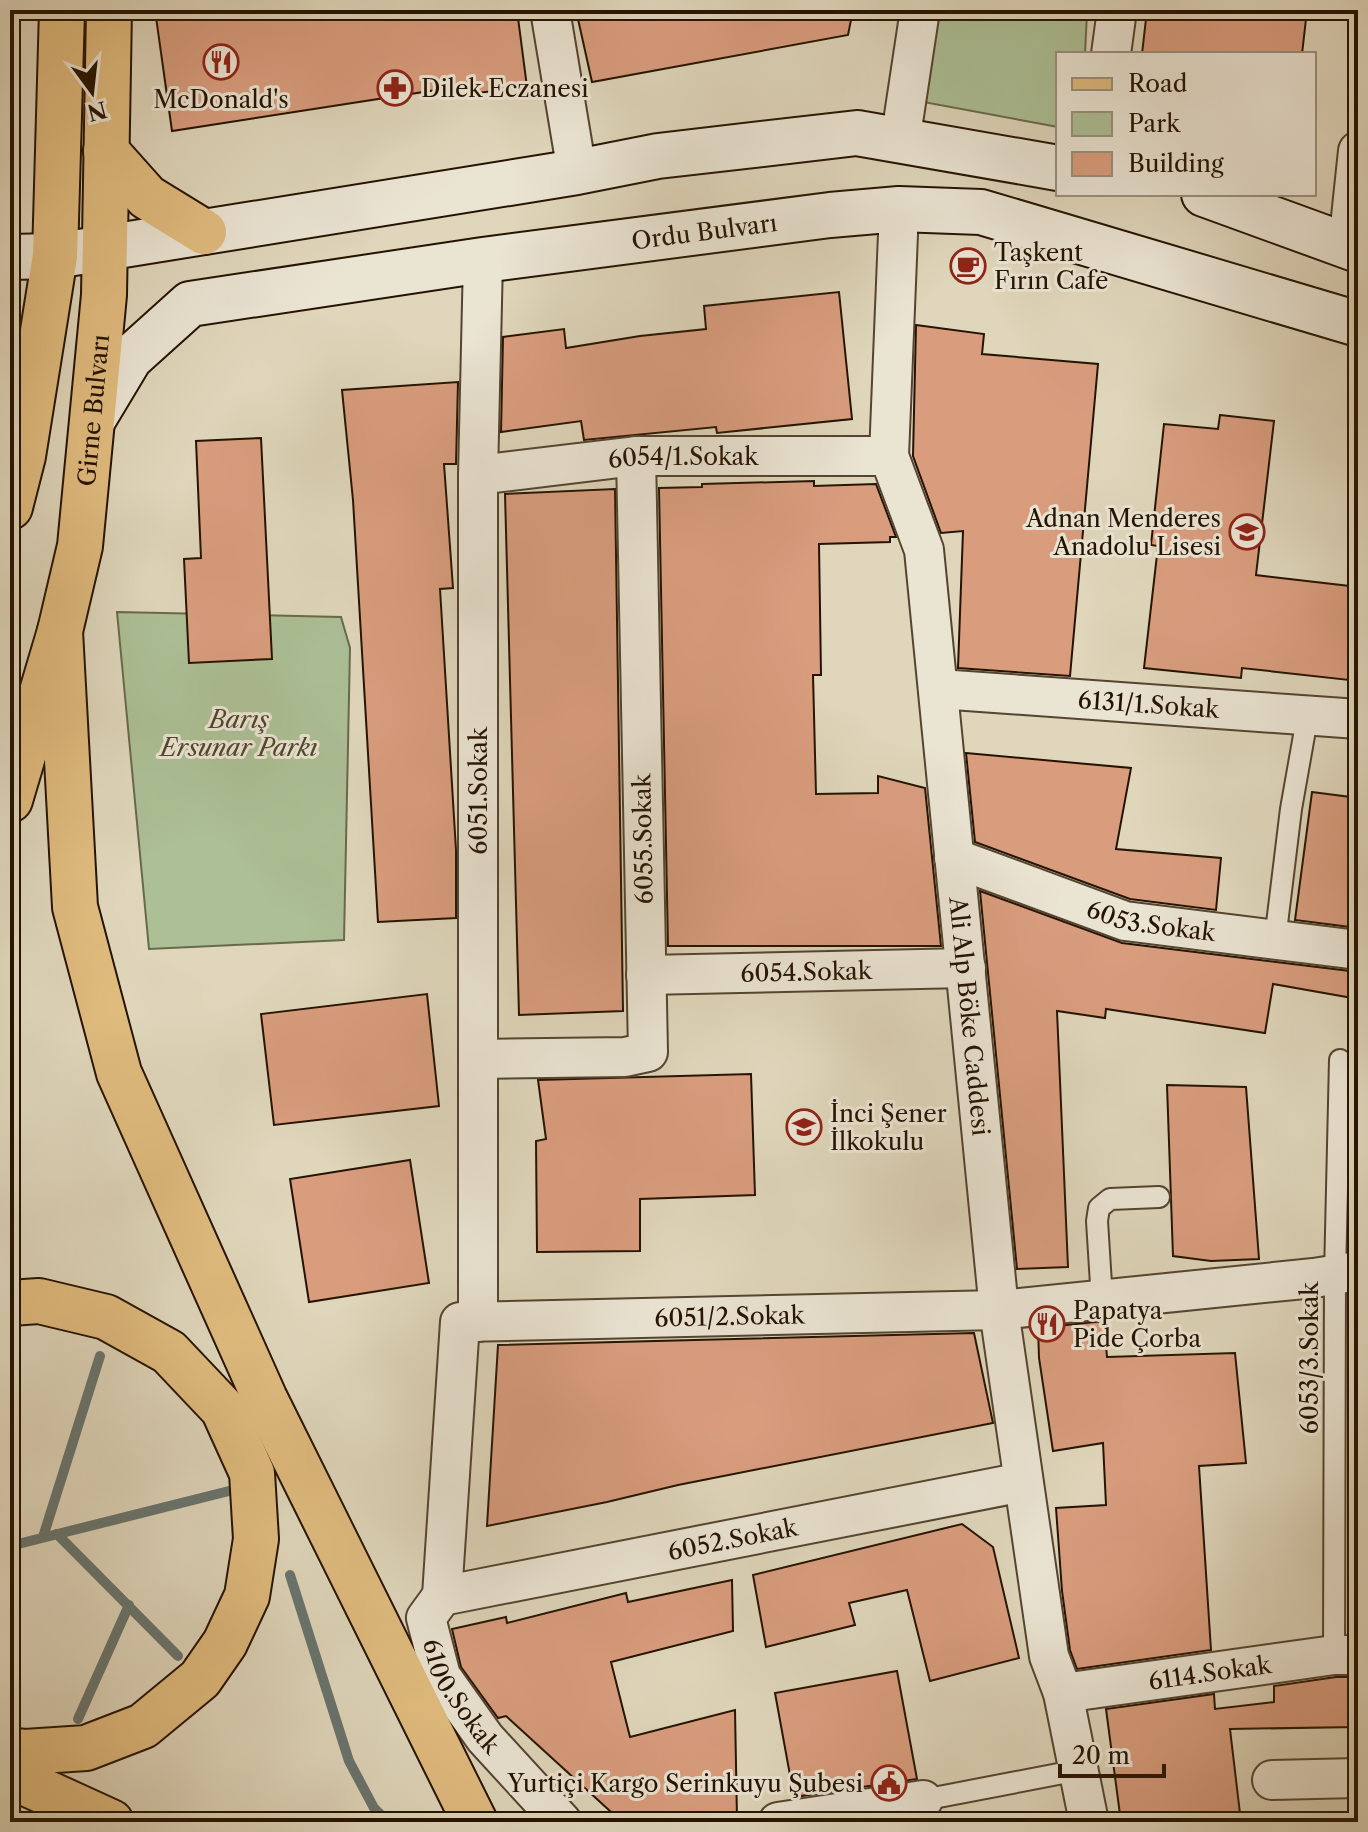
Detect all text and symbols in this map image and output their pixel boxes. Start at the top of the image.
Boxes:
restaurant icon: McDonald's [202,43,240,81]
north arrow [52,52,132,132]
legend [1056,52,1316,196]
pharmacy icon: Dilek Eczanesi [376,69,414,107]
text: Road [1128,69,1188,98]
place label: Dilek Eczanesi [421,74,589,103]
place label: McDonald's [153,85,289,114]
text: N [84,95,110,126]
text: Park [1128,109,1181,138]
text: Building [1128,149,1224,178]
street label: Ordu Bulvarı [630,208,779,255]
place label: Taşkent Fırın Cafe [994,238,1109,295]
cafe icon: Taşkent Fırın Cafe [949,247,987,285]
street label: Girne Bulvarı [71,333,115,487]
street label: 6054/1.Sokak [606,441,759,474]
place label: Adnan Menderes Anadolu Lisesi [1025,504,1221,561]
school or university icon: Adnan Menderes Anadolu Lisesi [1228,513,1266,551]
street label: 6131/1.Sokak [1077,684,1221,724]
park label: Barış Ersunar Parkı [158,705,318,762]
street label: 6051.Sokak [464,726,493,855]
street label: 6055.Sokak [627,772,659,905]
street label: 6053.Sokak [1083,894,1218,947]
street label: Ali Alp Böke Caddesi [944,895,996,1137]
street label: 6054.Sokak [740,956,873,987]
place label: İnci Şener İlkokulu [830,1098,947,1156]
school or university icon: İnci Şener İlkokulu [785,1108,823,1146]
street label: 6053/3.Sokak [1295,1281,1324,1434]
place label: Papatya Pide Çorba [1073,1296,1201,1353]
street label: 6051/2.Sokak [654,1300,806,1332]
restaurant icon: Papatya Pide Çorba [1028,1305,1066,1343]
street label: 6052.Sokak [665,1512,801,1566]
street label: 6100.Sokak [417,1636,507,1760]
street label: 6114.Sokak [1146,1649,1274,1695]
scale bar [1060,1728,1164,1778]
text: 20 m [1072,1741,1130,1770]
public building icon: Yurtiçi Kargo Serinkuyu Şubesi [870,1764,908,1802]
place label: Yurtiçi Kargo Serinkuyu Şubesi [507,1769,863,1798]

